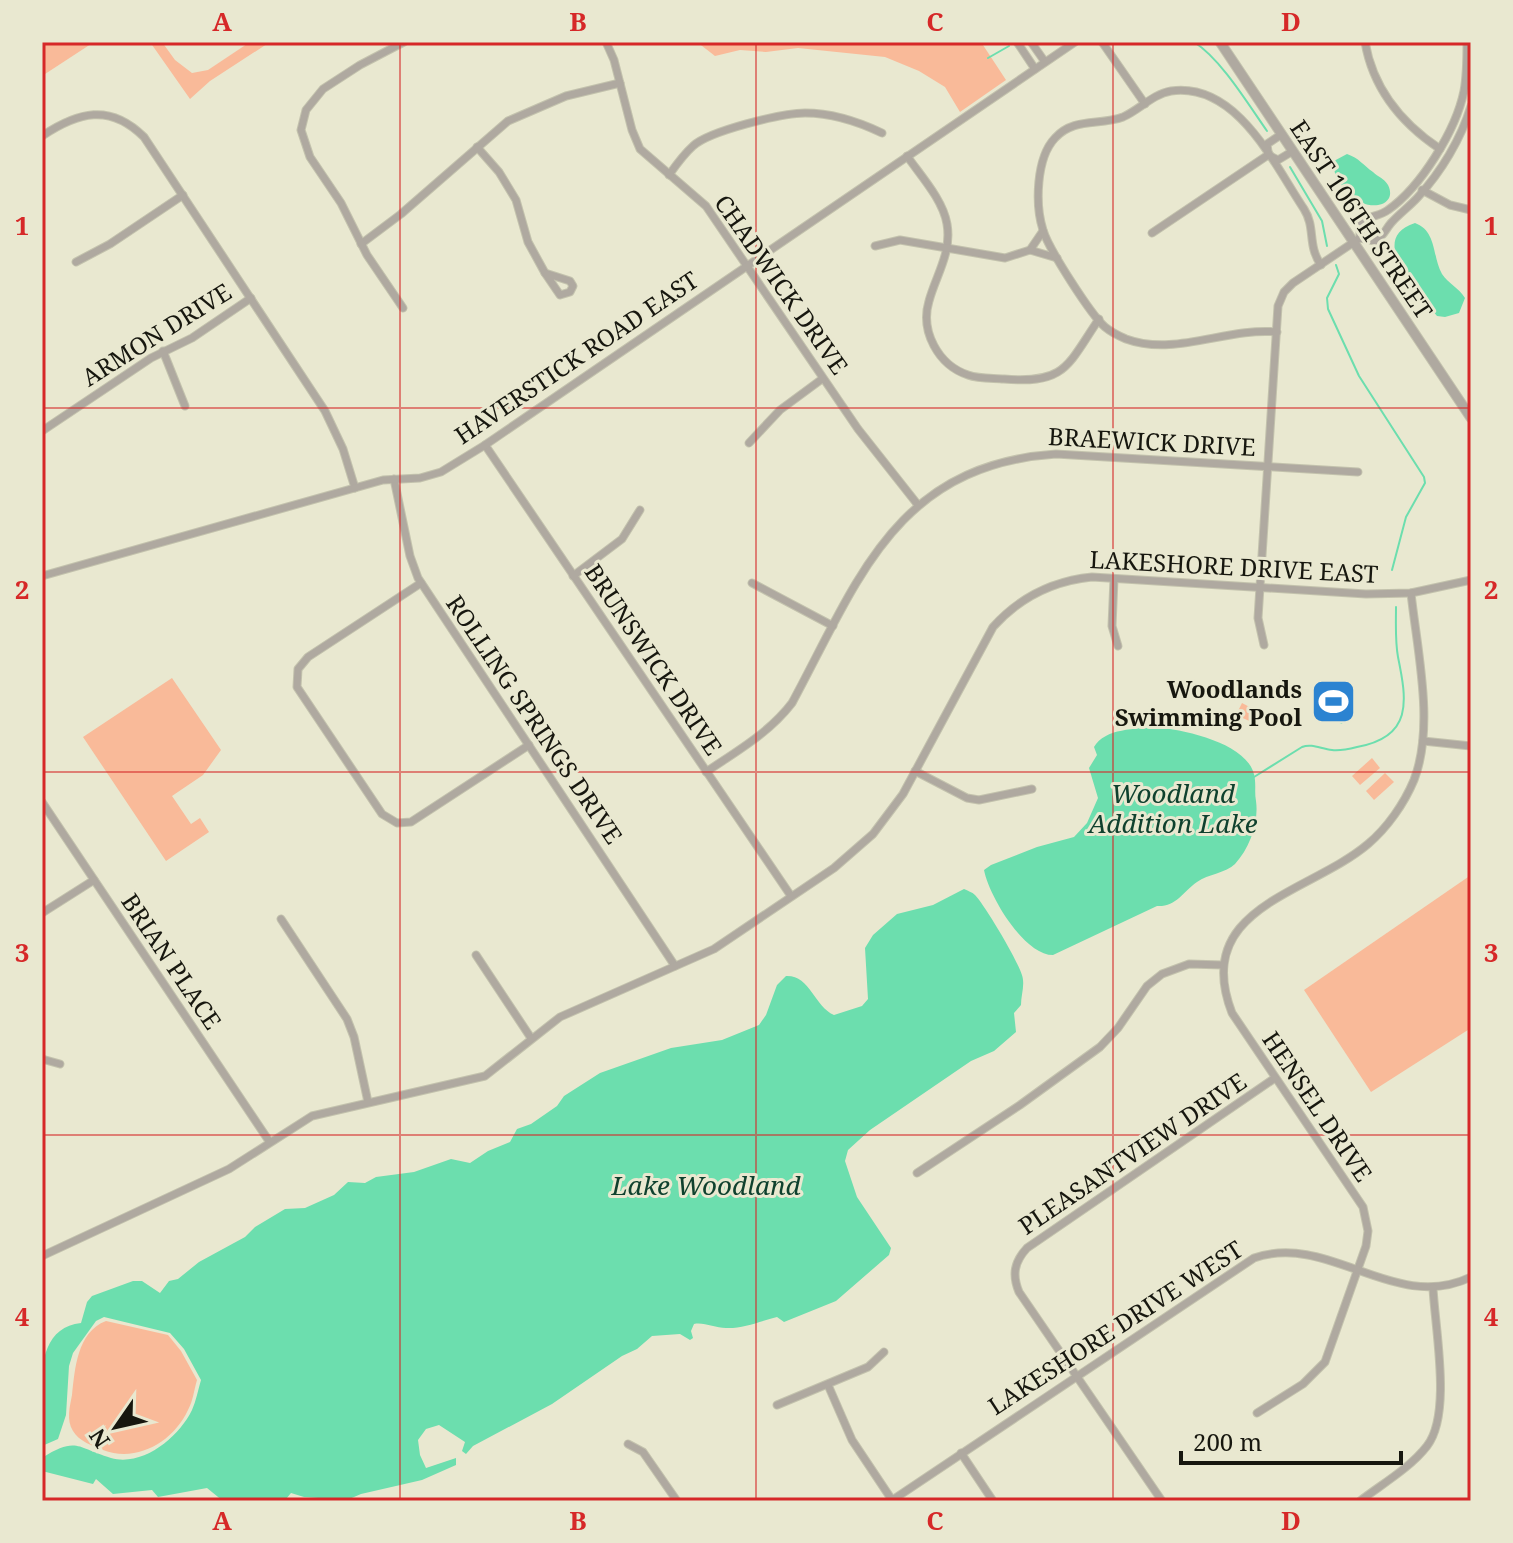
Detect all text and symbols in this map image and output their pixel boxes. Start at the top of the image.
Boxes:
text: A [212,3,232,39]
text: B [569,3,587,39]
text: C [926,3,944,39]
text: D [1281,3,1301,39]
street label: EAST 106TH STREET [1283,113,1441,325]
street label: CHADWICK DRIVE [708,187,856,381]
text: 1 [15,207,29,243]
text: 1 [1484,207,1498,243]
street label: HAVERSTICK ROAD EAST [448,263,704,451]
street label: ARMON DRIVE [75,275,237,393]
street label: BRAEWICK DRIVE [1047,419,1257,463]
street label: LAKESHORE DRIVE EAST [1089,542,1379,590]
street label: BRUNSWICK DRIVE [578,557,730,761]
text: 2 [15,571,29,607]
text: 2 [1484,571,1498,607]
street label: ROLLING SPRINGS DRIVE [439,588,631,850]
place label: Woodlands Swimming Pool [1115,672,1303,733]
sports icon: Woodlands Swimming Pool [1309,678,1357,726]
water label: Woodland Addition Lake [1087,775,1258,841]
street label: BRIAN PLACE [114,887,230,1035]
text: 3 [15,934,29,970]
text: 3 [1484,934,1498,970]
street label: HENSEL DRIVE [1255,1024,1381,1188]
street label: PLEASANTVIEW DRIVE [1012,1064,1252,1242]
water label: Lake Woodland [610,1167,802,1203]
street label: LAKESHORE DRIVE WEST [981,1232,1249,1422]
text: 4 [15,1298,30,1334]
text: 4 [1484,1298,1499,1334]
north arrow [76,1387,156,1467]
scale bar [1181,1415,1401,1465]
text: N [81,1423,116,1454]
text: 200 m [1193,1425,1262,1458]
text: A [212,1502,232,1538]
text: B [569,1502,587,1538]
text: C [926,1502,944,1538]
text: D [1281,1502,1301,1538]

